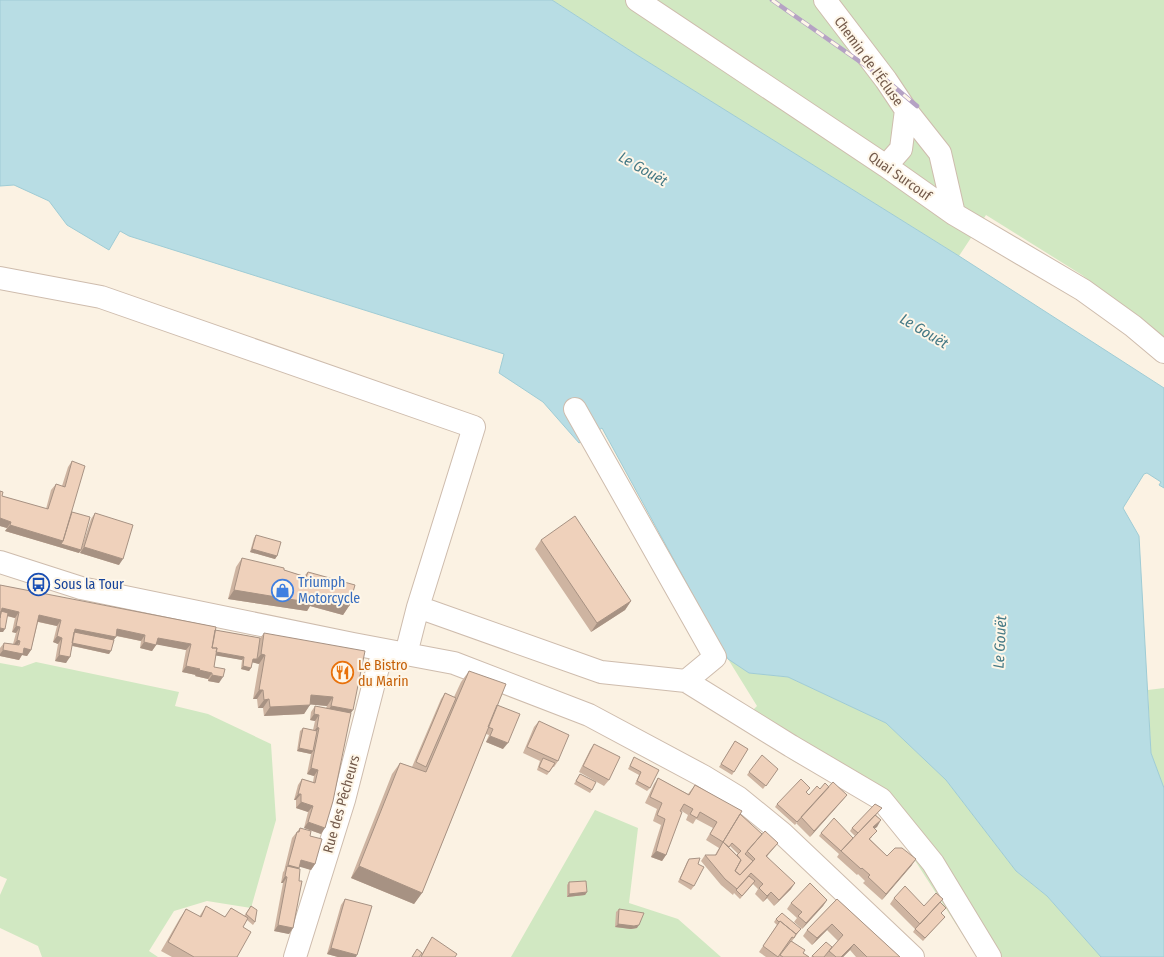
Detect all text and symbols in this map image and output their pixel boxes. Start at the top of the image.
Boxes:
street label: Chemin de l'Écluse [830,13,908,109]
water label: Le Gouët [616,148,671,190]
street label: Quai Surcouf [865,148,936,205]
water label: Le Gouët [897,310,951,352]
bus stop icon: Sous la Tour [26,571,52,597]
place label: Triumph Motorcycle [298,574,360,607]
place label: Sous la Tour [54,576,124,593]
shop icon: Triumph Motorcycle [269,577,295,603]
water label: Le Gouët [990,615,1010,669]
place label: Le Bistro du Marin [358,657,409,690]
restaurant icon: Le Bistro du Marin [329,660,355,686]
street label: Rue des Pêcheurs [319,753,364,855]

